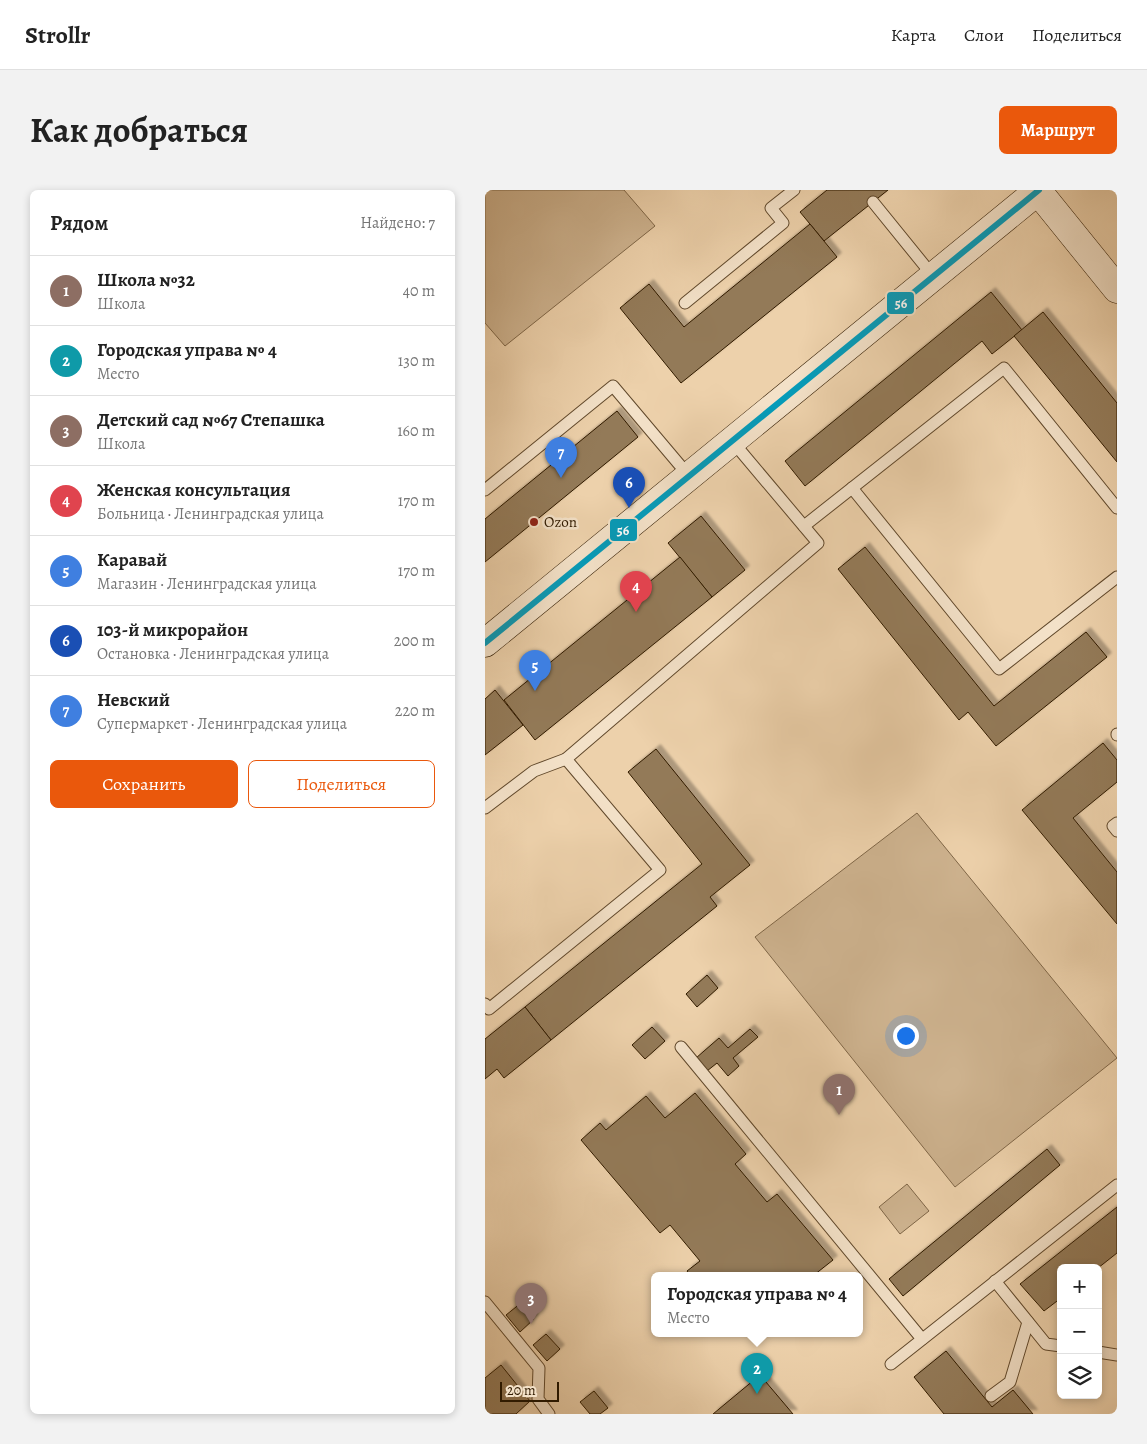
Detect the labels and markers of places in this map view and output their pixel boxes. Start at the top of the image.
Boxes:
pin: 7 [545,437,577,478]
pin: 6 [613,467,645,508]
place label: Ozon [544,512,577,532]
marker: Ozon [528,516,540,528]
pin: 4 [620,571,652,612]
pin: 5 [519,650,551,691]
pin: 1 [823,1074,855,1115]
pin: 3 [515,1283,547,1324]
pin: 2 [741,1353,773,1394]

